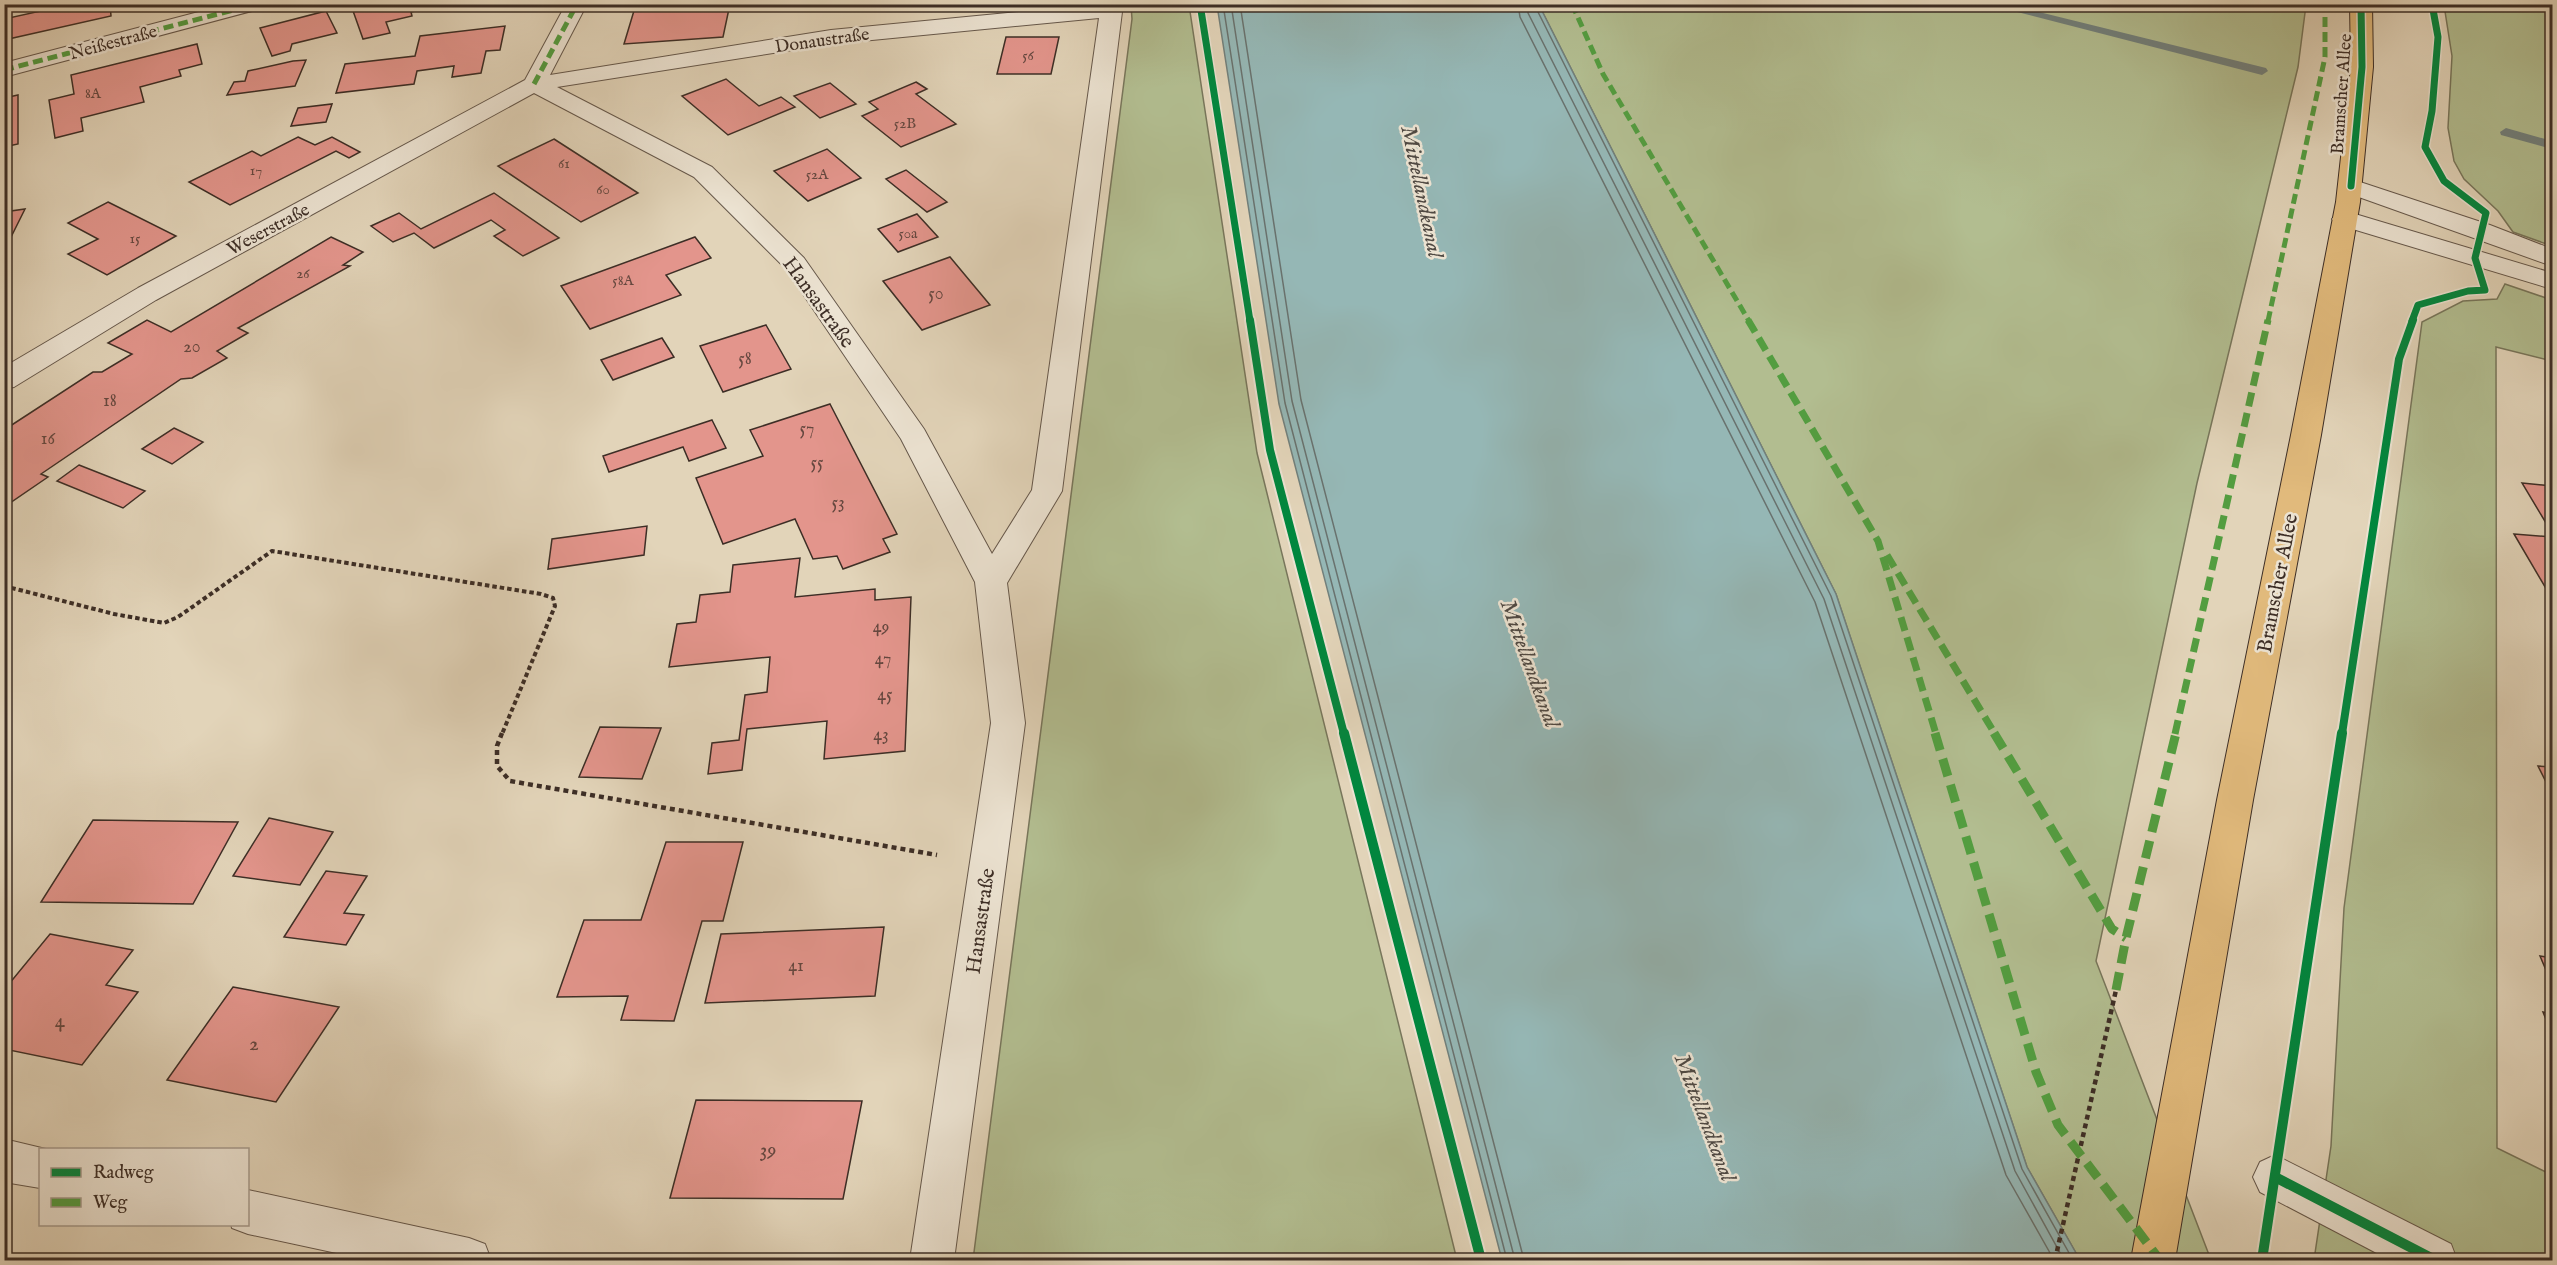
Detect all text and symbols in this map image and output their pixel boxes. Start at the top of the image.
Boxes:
street label: Neißestraße [67,21,160,66]
street label: Donaustraße [773,23,871,60]
street label: Bramscher Allee [2327,33,2358,155]
house number: 56 [1022,46,1035,65]
house number: 8A [85,84,102,103]
house number: 52B [894,114,916,133]
water label: Mittellandkanal [1393,123,1449,262]
house number: 61 [558,154,570,173]
house number: 17 [250,161,262,180]
house number: 52A [806,165,829,184]
house number: 60 [596,180,610,199]
street label: Weserstraße [223,199,314,262]
house number: 50a [898,224,918,243]
house number: 15 [129,229,141,248]
street label: Hansastraße [776,252,860,354]
house number: 26 [296,264,310,283]
house number: 58A [612,271,635,290]
house number: 50 [928,283,944,306]
house number: 20 [183,336,201,359]
house number: 58 [738,348,752,371]
house number: 18 [103,390,117,413]
house number: 57 [800,418,814,441]
house number: 16 [41,428,56,451]
house number: 55 [810,452,824,475]
house number: 53 [831,492,845,515]
street label: Bramscher Allee [2252,511,2305,655]
water label: Mittellandkanal [1493,596,1566,733]
house number: 49 [873,616,889,639]
house number: 47 [875,648,891,671]
house number: 45 [877,684,893,707]
house number: 43 [873,724,889,747]
street label: Hansastraße [961,866,1002,976]
house number: 41 [788,955,804,978]
house number: 4 [55,1008,66,1035]
house number: 2 [249,1031,259,1058]
water label: Mittellandkanal [1667,1050,1742,1187]
house number: 39 [759,1137,777,1164]
legend [39,1148,249,1226]
text: Radweg [93,1162,154,1185]
text: Weg [93,1192,128,1215]

